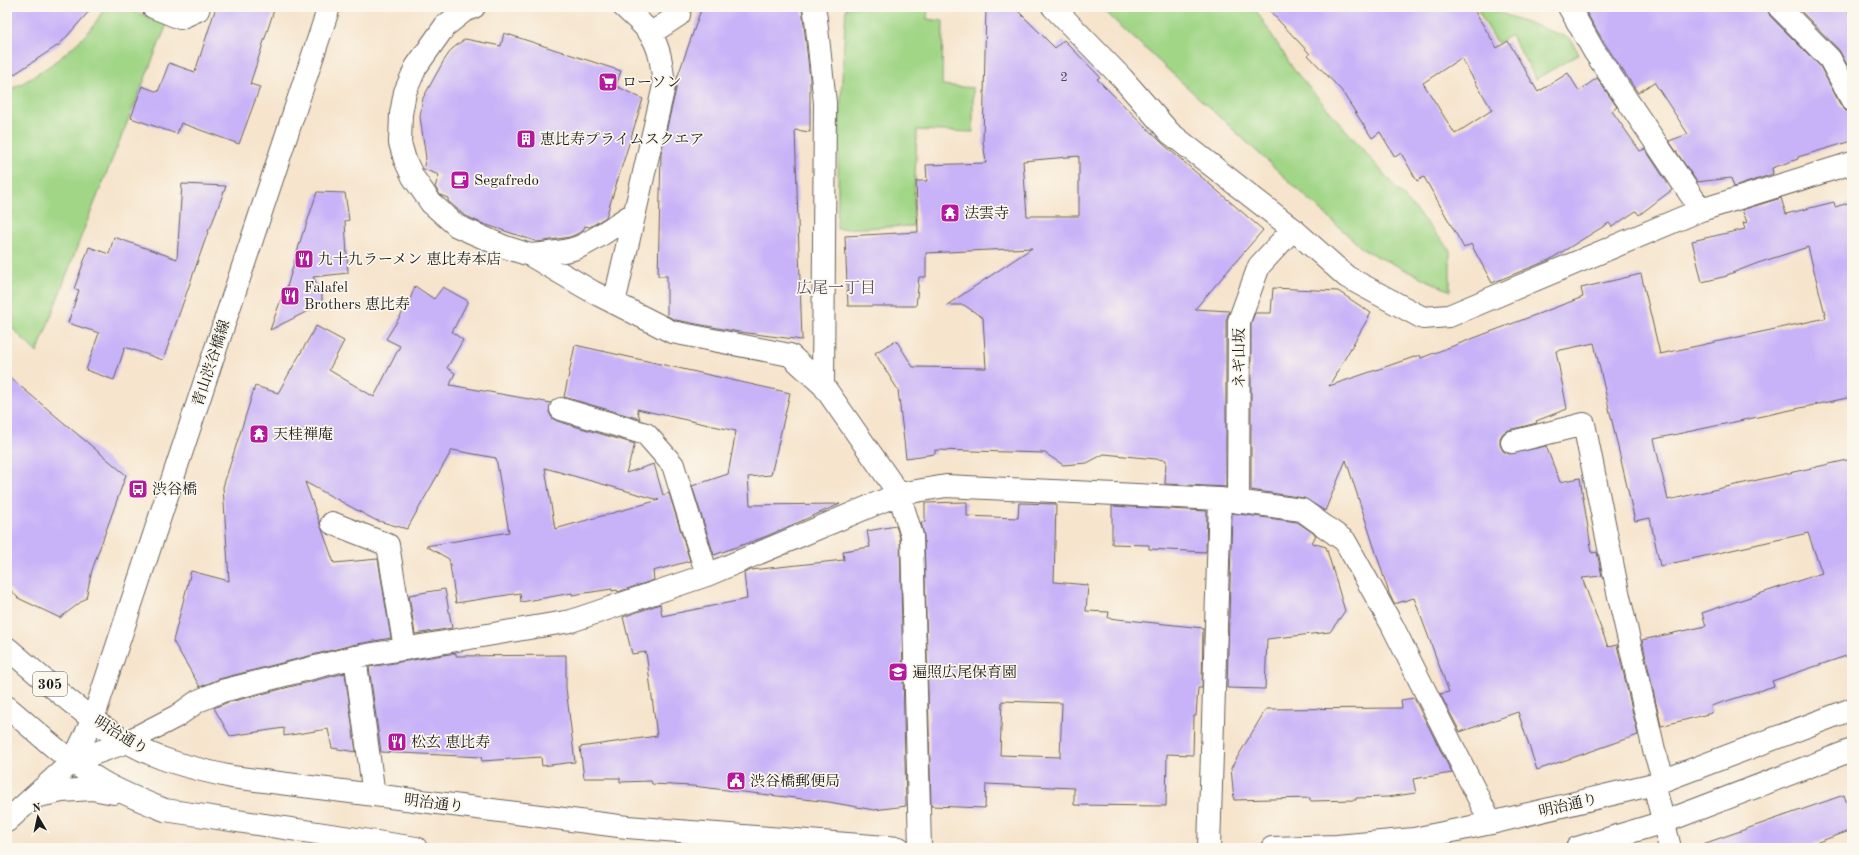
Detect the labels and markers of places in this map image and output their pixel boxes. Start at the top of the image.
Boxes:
supermarket icon: ローソン [597,71,619,93]
place label: ローソン [622,76,681,91]
building icon: 恵比寿プライムスクエア [515,128,537,150]
place label: 恵比寿プライムスクエア [540,131,704,148]
cafe icon: Segafredo [449,169,471,191]
place label: Segafredo [474,174,539,189]
temple icon: 法雲寺 [939,202,961,224]
place label: 法雲寺 [964,205,1009,222]
restaurant icon: 九十九ラーメン 恵比寿本店 [293,248,315,270]
place label: 九十九ラーメン 恵比寿本店 [318,251,501,268]
place label: Falafel Brothers 恵比寿 [304,281,410,313]
restaurant icon: Falafel Brothers 恵比寿 [279,285,301,307]
temple icon: 天桂禅庵 [248,423,270,445]
place label: 天桂禅庵 [273,426,333,443]
bus stop icon: 渋谷橋 [127,478,149,500]
place label: 渋谷橋 [152,481,197,498]
school or university icon: 遍照広尾保育園 [887,661,909,683]
place label: 遍照広尾保育園 [912,664,1017,681]
restaurant icon: 松玄 恵比寿 [386,731,408,753]
place label: 松玄 恵比寿 [411,734,490,751]
public building icon: 渋谷橋郵便局 [725,770,747,792]
place label: 渋谷橋郵便局 [750,773,840,790]

